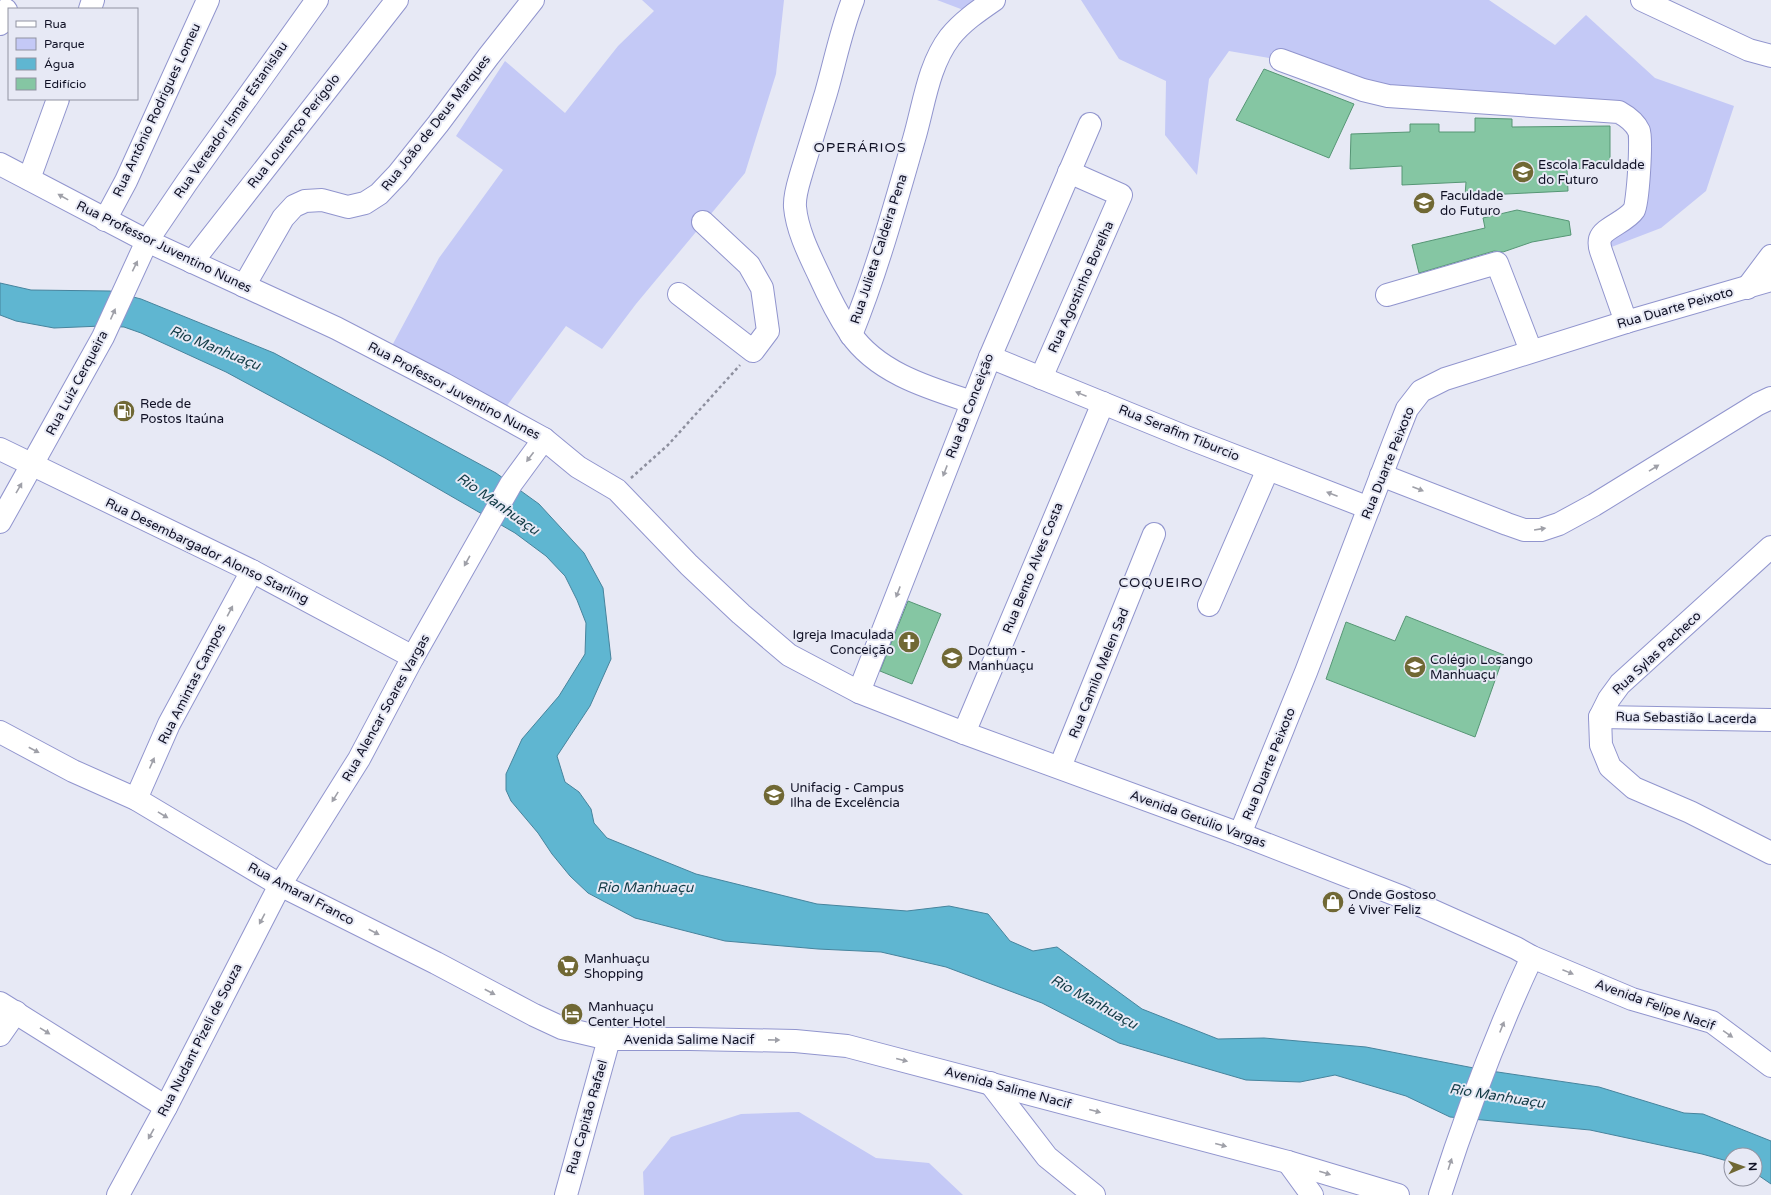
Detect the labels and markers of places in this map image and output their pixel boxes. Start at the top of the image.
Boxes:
place label: Escola Faculdade do Futuro [1538,157,1645,188]
school or university icon: Escola Faculdade do Futuro [1510,159,1536,185]
place label: Faculdade do Futuro [1440,188,1503,219]
school or university icon: Faculdade do Futuro [1411,190,1437,216]
place label: Rede de Postos Itaúna [140,396,224,427]
fuel station icon: Rede de Postos Itaúna [111,398,137,424]
place label: Igreja Imaculada Conceição [792,627,894,658]
church icon: Igreja Imaculada Conceição [896,629,922,655]
place label: Doctum - Manhuaçu [968,643,1034,674]
school or university icon: Doctum - Manhuaçu [939,645,965,671]
place label: Colégio Losango Manhuaçu [1430,652,1533,683]
school or university icon: Colégio Losango Manhuaçu [1402,654,1428,680]
place label: Unifacig - Campus Ilha de Excelência [790,780,904,811]
school or university icon: Unifacig - Campus Ilha de Excelência [761,782,787,808]
place label: Onde Gostoso é Viver Feliz [1348,887,1436,918]
shop icon: Onde Gostoso é Viver Feliz [1320,889,1346,915]
place label: Manhuaçu Shopping [584,951,650,982]
supermarket icon: Manhuaçu Shopping [555,953,581,979]
place label: Manhuaçu Center Hotel [588,999,666,1030]
hotel icon: Manhuaçu Center Hotel [559,1001,585,1027]

